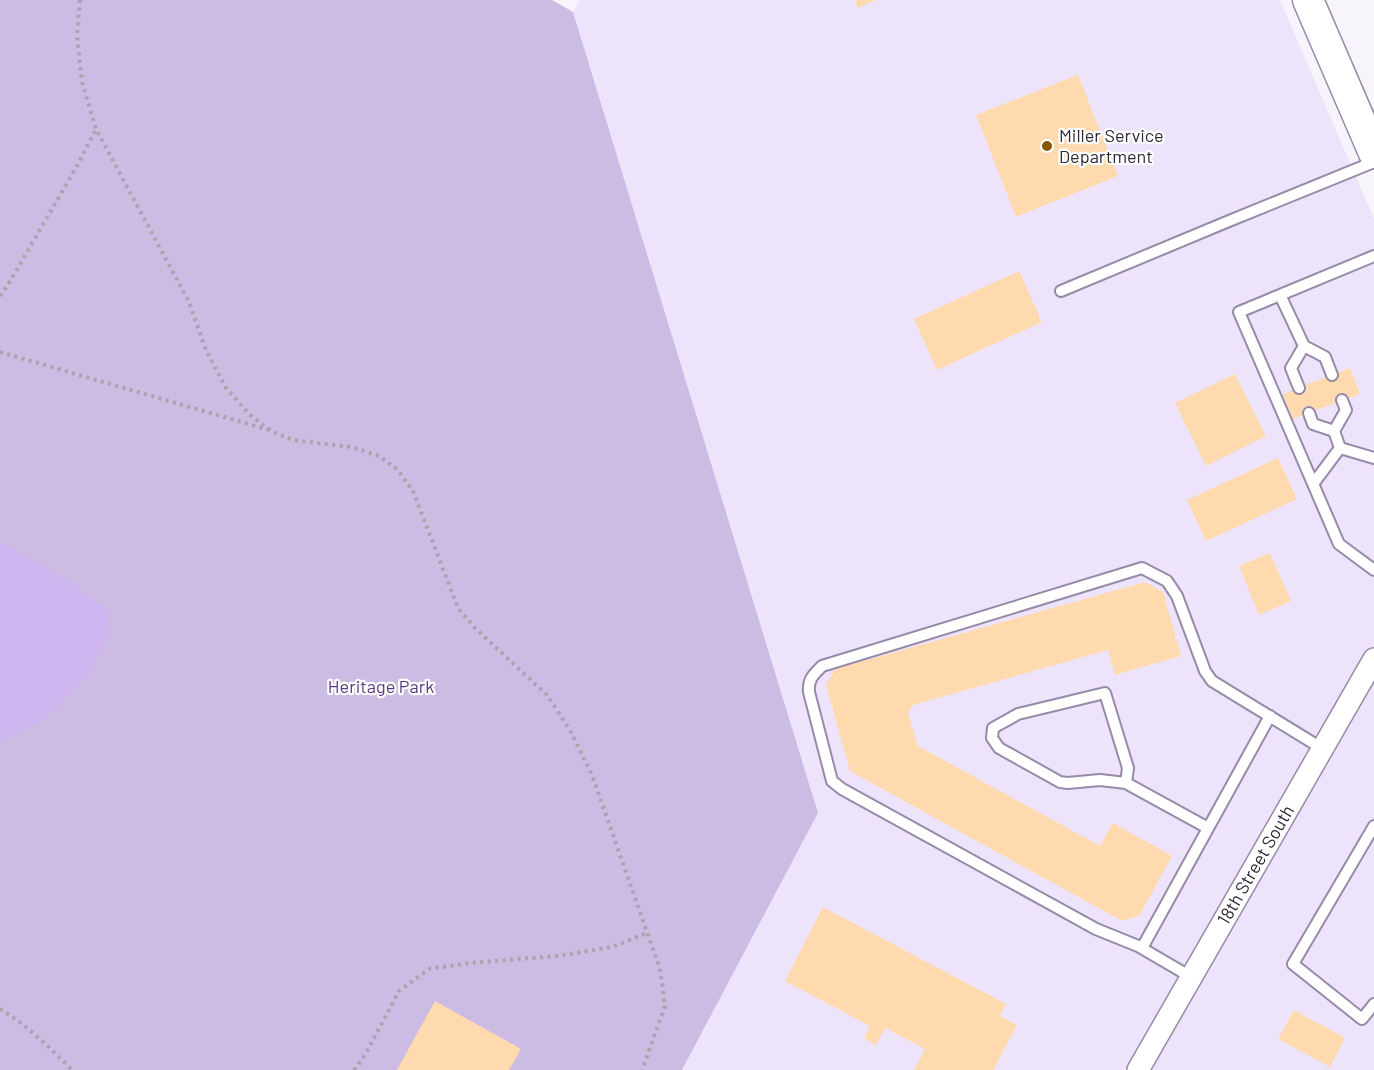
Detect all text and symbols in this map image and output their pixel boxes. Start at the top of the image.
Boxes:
place label: Miller Service Department [1059,124,1164,167]
marker: Miller Service Department [1040,139,1054,153]
park label: Heritage Park [328,675,434,697]
street label: 18th Street South [1212,801,1298,928]

